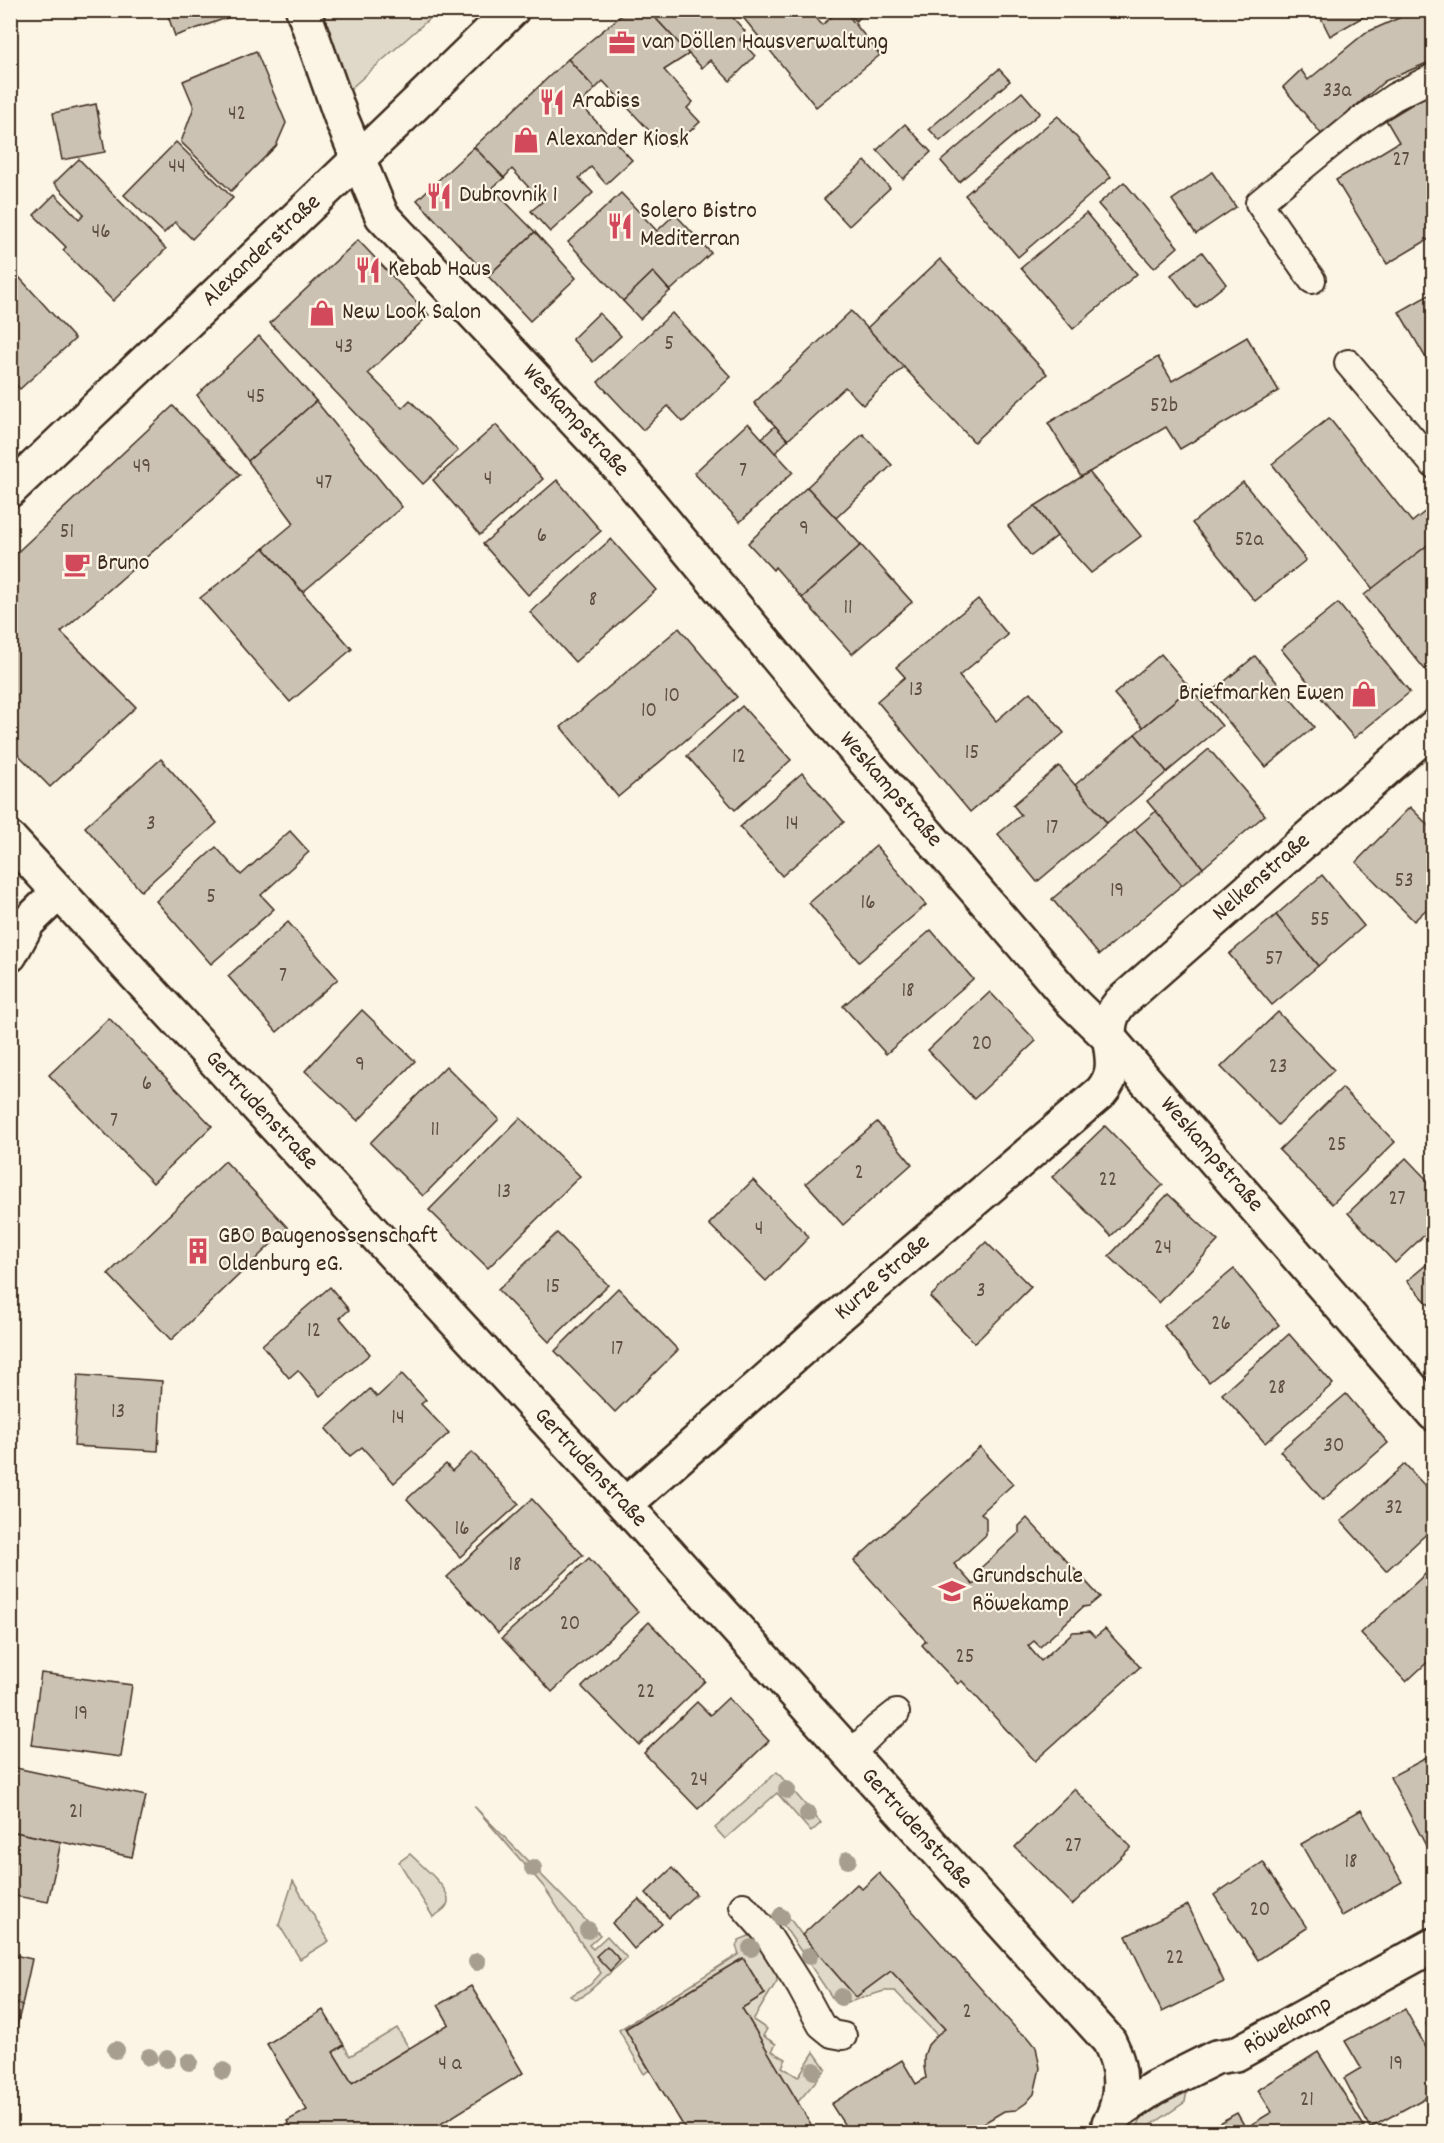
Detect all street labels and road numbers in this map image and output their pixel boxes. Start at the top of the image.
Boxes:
street label: Alexanderstraße [195,187,329,315]
street label: Weskampstraße [513,357,637,485]
street label: Weskampstraße [830,724,950,856]
street label: Nelkenstraße [1205,826,1319,930]
street label: Gertrudenstraße [196,1043,326,1179]
street label: Weskampstraße [1151,1089,1271,1221]
street label: Kurze Straße [828,1227,938,1329]
street label: Gertrudenstraße [525,1400,655,1536]
street label: Gertrudenstraße [852,1761,980,1897]
street label: Röwekamp [1237,1988,1339,2064]

